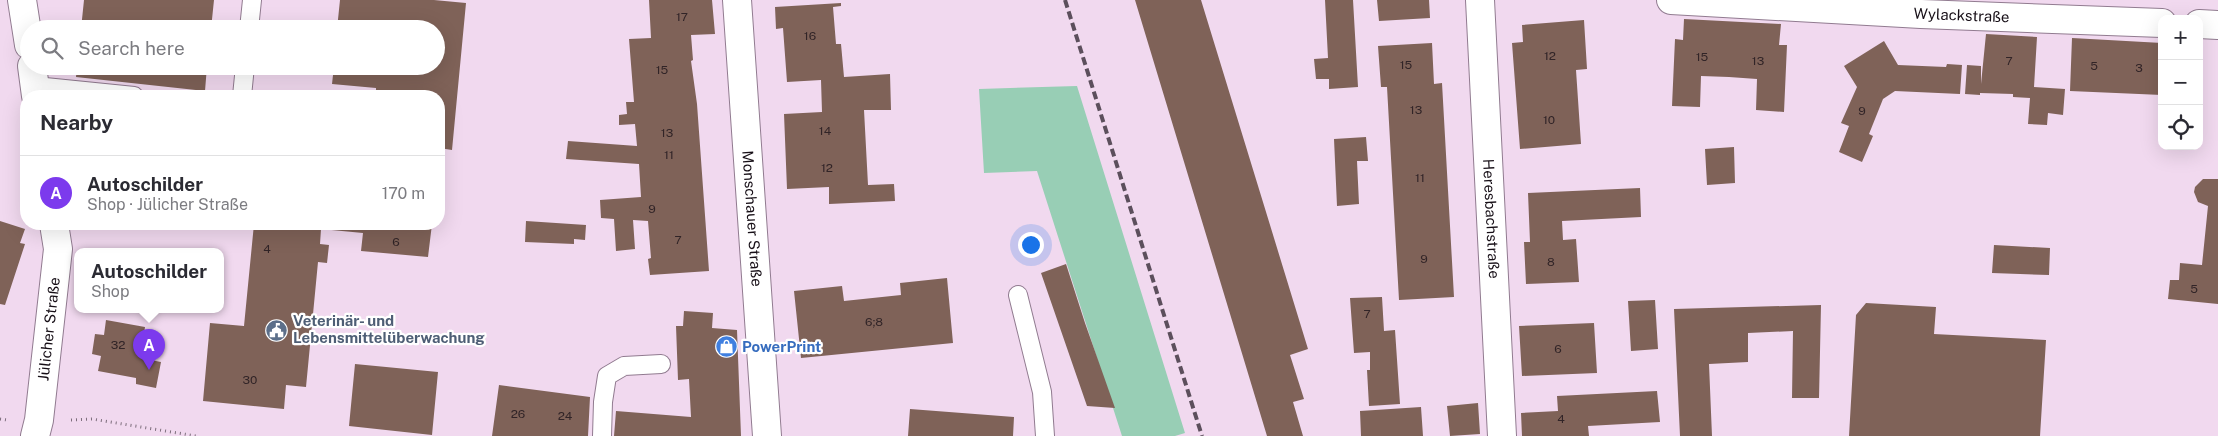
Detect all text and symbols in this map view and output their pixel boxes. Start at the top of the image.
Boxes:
street label: Wylackstraße [1913,5,2010,25]
house number: 17 [676,10,688,24]
map controls [2158,15,2203,150]
button: + [2158,15,2203,60]
search box [20,20,445,75]
house number: 16 [804,29,816,43]
icon: search [38,34,66,62]
text: Search here [78,37,185,59]
house number: 12 [1544,49,1556,63]
house number: 15 [1696,50,1709,64]
house number: 13 [1752,54,1764,68]
house number: 7 [2005,54,2013,68]
house number: 15 [1400,58,1413,72]
house number: 5 [2090,59,2098,73]
button: − [2158,60,2203,105]
house number: 3 [2135,61,2143,75]
house number: 15 [656,63,669,77]
house number: 13 [1410,103,1422,117]
house number: 9 [1858,104,1866,118]
button: locate [2158,105,2203,150]
text: Nearby [40,110,113,135]
house number: 10 [1543,113,1555,127]
house number: 14 [819,124,832,138]
house number: 13 [661,126,673,140]
house number: 11 [664,148,674,162]
street label: Monschauer Straße [739,150,766,287]
street label: Heresbachstraße [1480,158,1503,279]
house number: 12 [821,161,833,175]
house number: 11 [1415,171,1425,185]
text: Autoschilder [87,173,203,195]
text: A [50,184,62,203]
text: 170 m [382,184,425,203]
text: Shop · Jülicher Straße [87,195,248,214]
house number: 9 [648,202,656,216]
your location [1018,232,1044,258]
house number: 7 [674,233,682,247]
house number: 6 [392,235,400,249]
house number: 4 [263,242,271,256]
popup [74,248,224,313]
house number: 9 [1420,252,1428,266]
house number: 8 [1547,255,1555,269]
text: Autoschilder [91,260,207,282]
street label: Jülicher Straße [34,276,63,382]
text: Shop [91,282,129,301]
house number: 5 [2190,282,2198,296]
house number: 7 [1363,307,1371,321]
place label: Veterinär- und Lebensmittelüberwachung [293,312,485,346]
house number: 6;8 [865,315,883,329]
public building icon: Veterinär- und Lebensmittelüberwachung [265,318,289,342]
pin: A [133,329,165,370]
shop icon: PowerPrint [714,335,738,359]
house number: 32 [111,338,125,352]
place label: PowerPrint [742,338,821,355]
house number: 6 [1554,342,1562,356]
house number: 30 [243,373,257,387]
house number: 26 [511,407,525,421]
house number: 24 [558,409,573,423]
house number: 4 [1557,412,1565,426]

